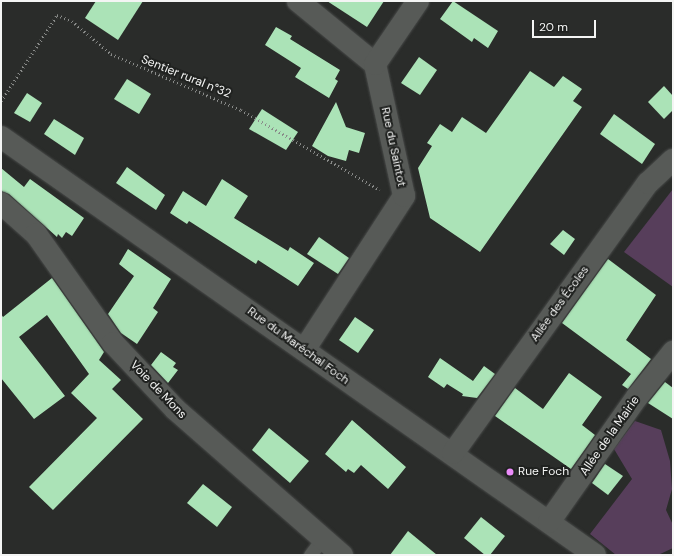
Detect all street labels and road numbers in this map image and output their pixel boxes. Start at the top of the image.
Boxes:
street label: Sentier rural n°32 [139,52,233,102]
street label: Rue du Saintot [378,106,408,188]
street label: Allée des Écoles [528,263,592,345]
street label: Rue du Maréchal Foch [244,304,352,388]
street label: Voie de Mons [127,358,189,422]
street label: Allée de la Mairie [577,393,643,479]

